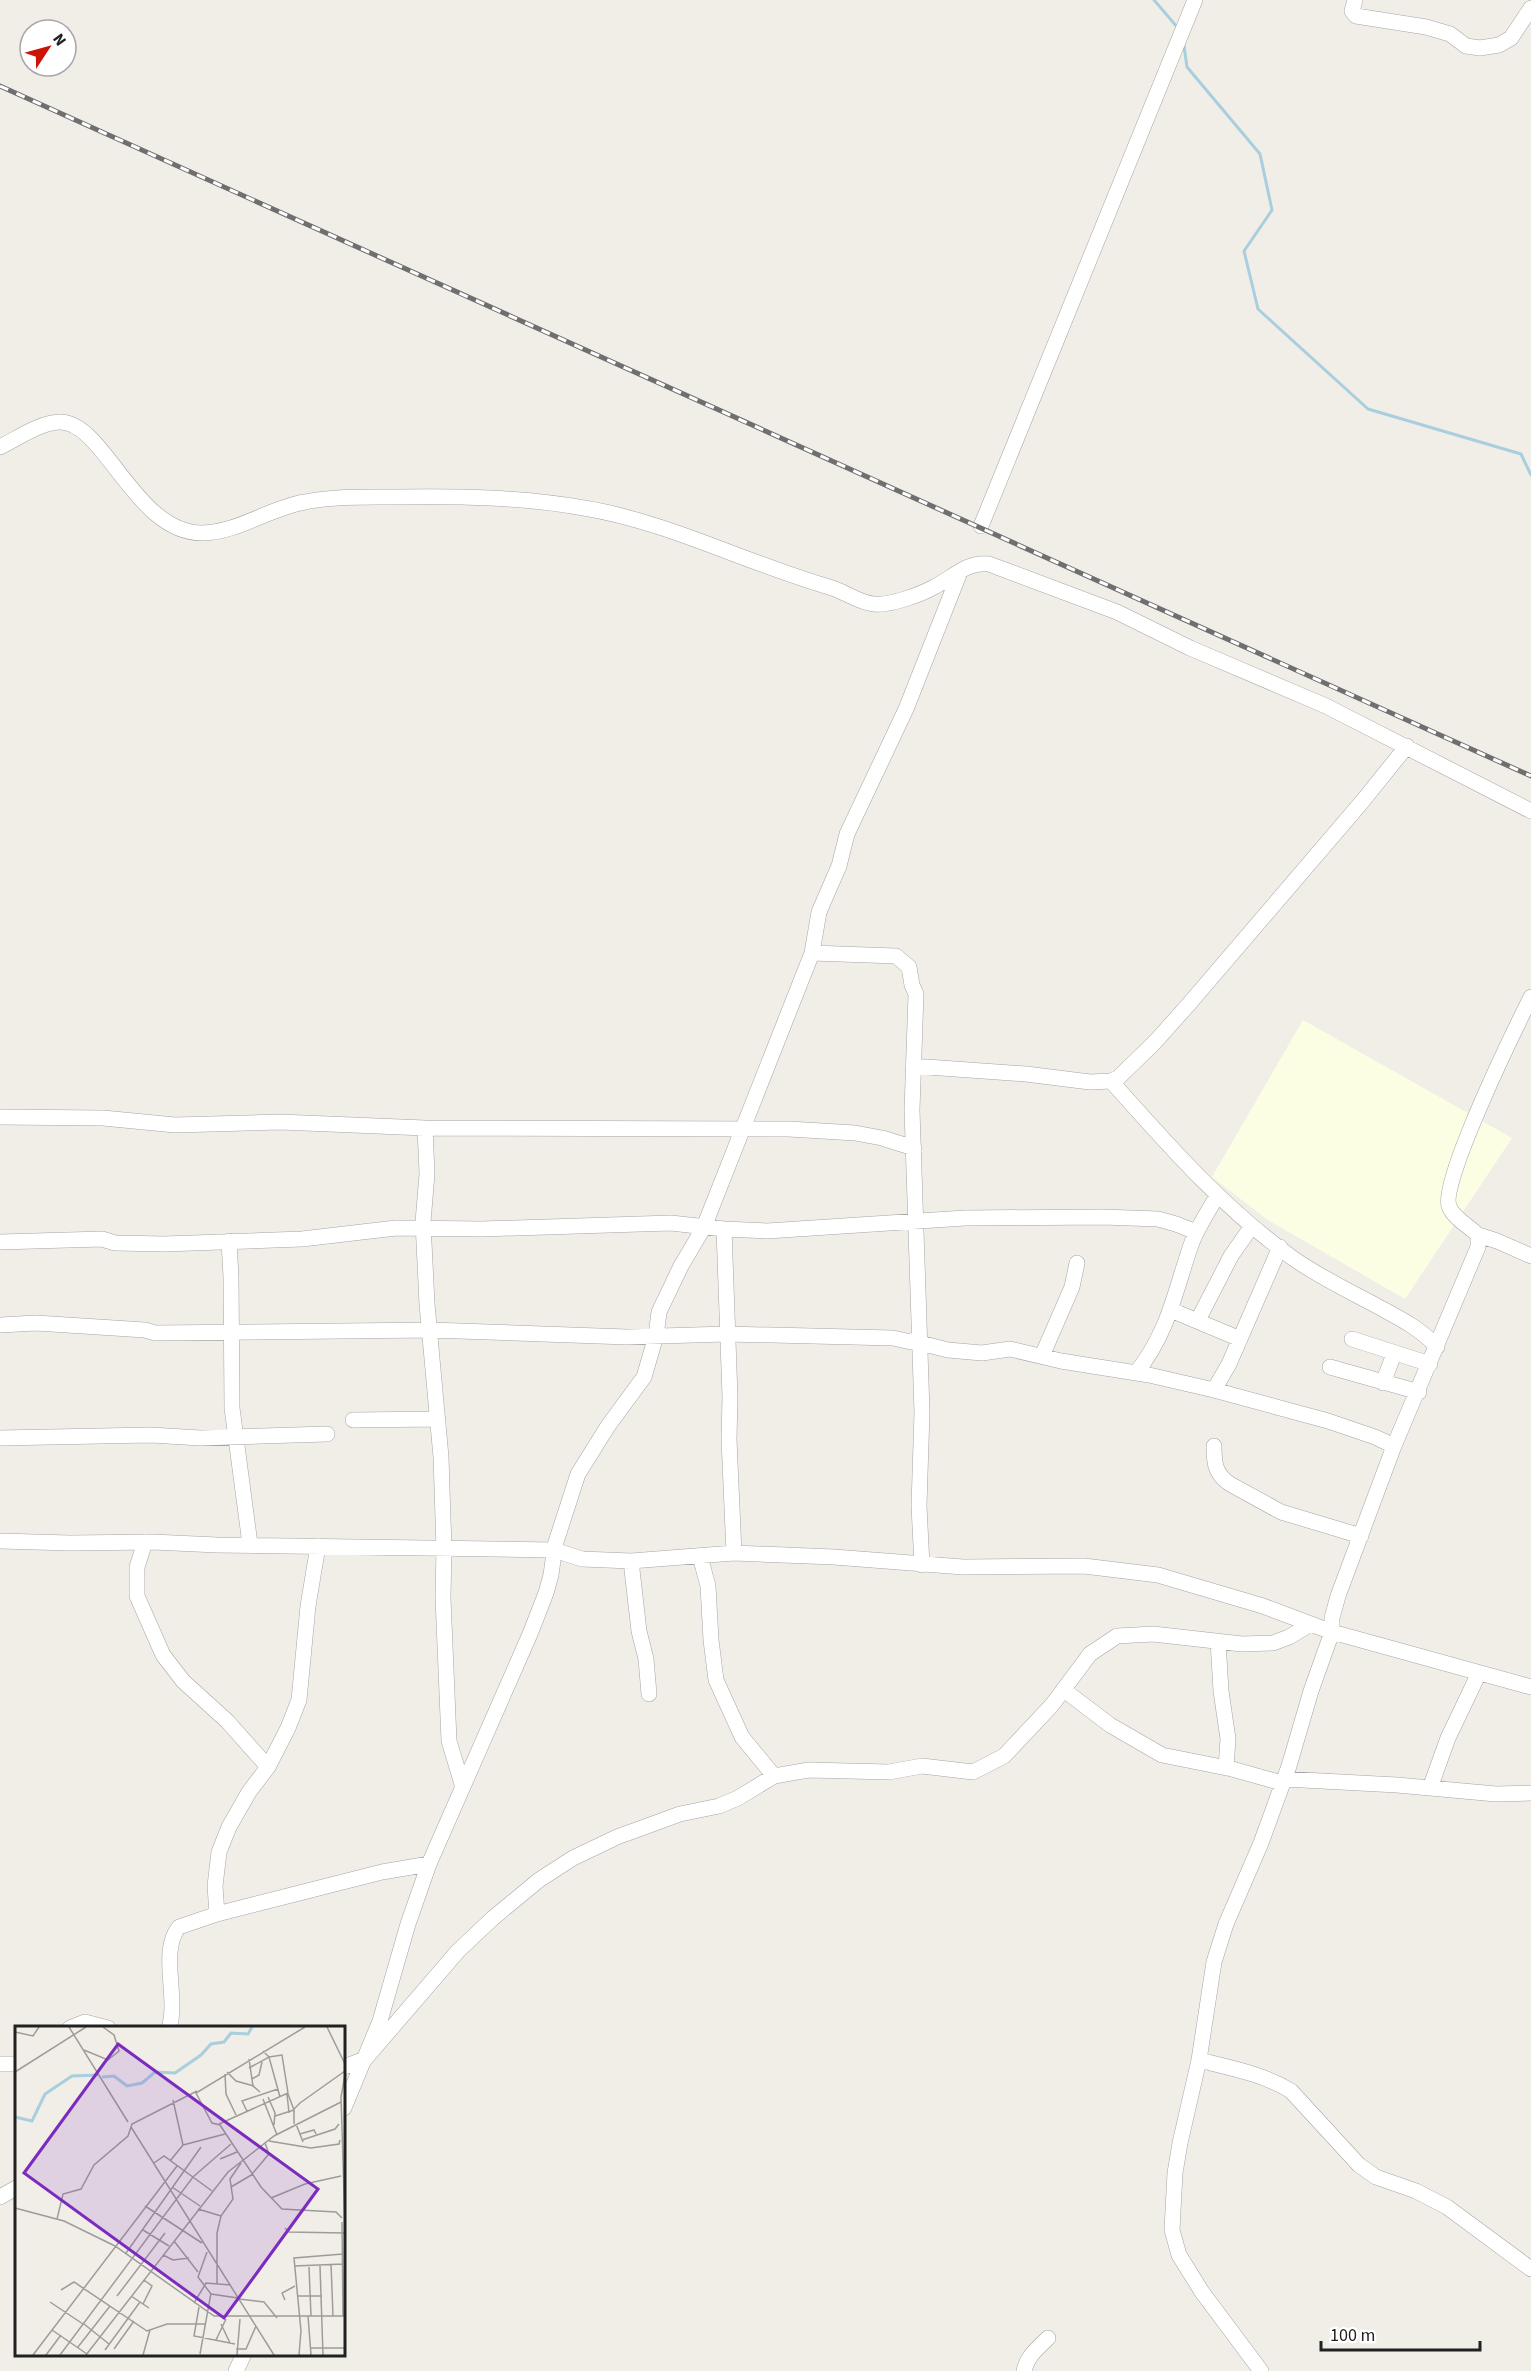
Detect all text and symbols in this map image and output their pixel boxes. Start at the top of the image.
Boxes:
north arrow [18,18,78,78]
text: N [47,29,71,51]
inset map [15,2026,345,2356]
scale bar [1321,2314,1480,2352]
text: 100 m [1330,2323,1375,2348]

